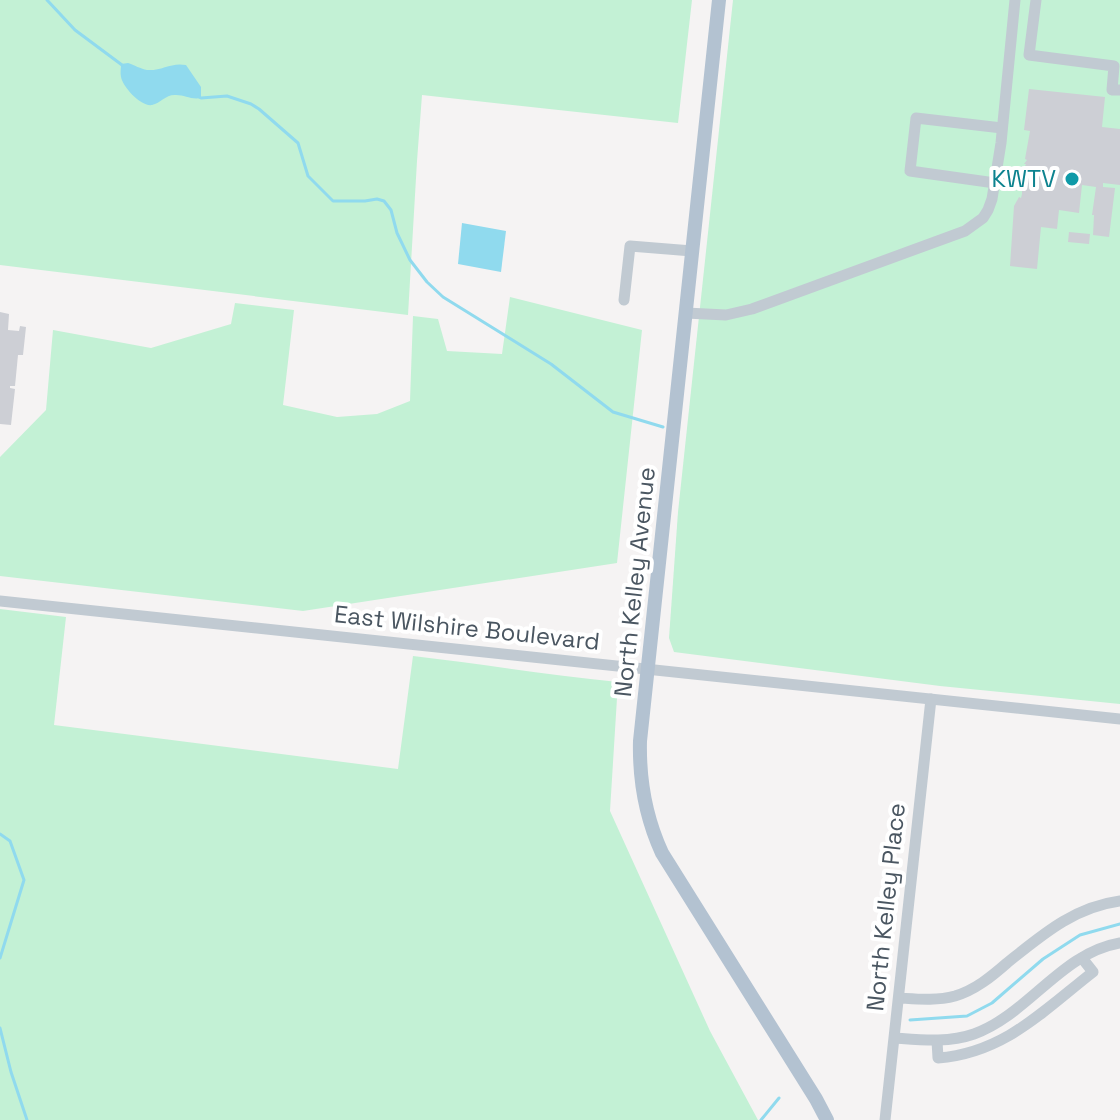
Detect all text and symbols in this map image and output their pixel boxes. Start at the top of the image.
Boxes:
place label: KWTV [991,163,1056,194]
marker: KWTV [1063,170,1081,188]
street label: North Kelley Avenue [607,465,662,699]
street label: East Wilshire Boulevard [333,598,601,657]
street label: North Kelley Place [859,801,912,1013]

